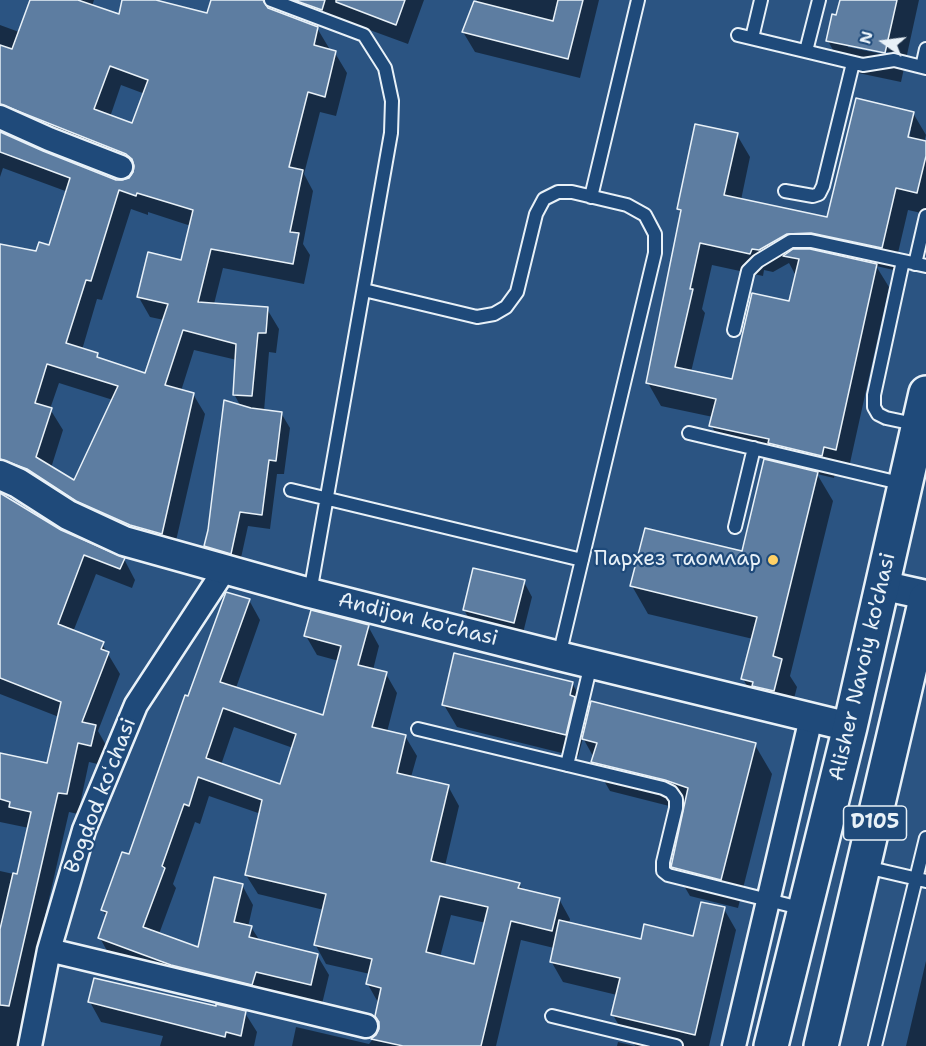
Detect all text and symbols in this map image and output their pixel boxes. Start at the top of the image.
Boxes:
north arrow [854,12,914,72]
text: N [854,29,878,46]
place label: Пархез таомлар [594,547,761,573]
street label: Alisher Navoiy ko'chasi [824,550,902,784]
marker: Пархез таомлар [766,553,780,567]
street label: Andijon ko'chasi [336,588,500,652]
street label: Bogdod koʻchasi [60,715,142,877]
road number: D105 [844,806,906,840]

